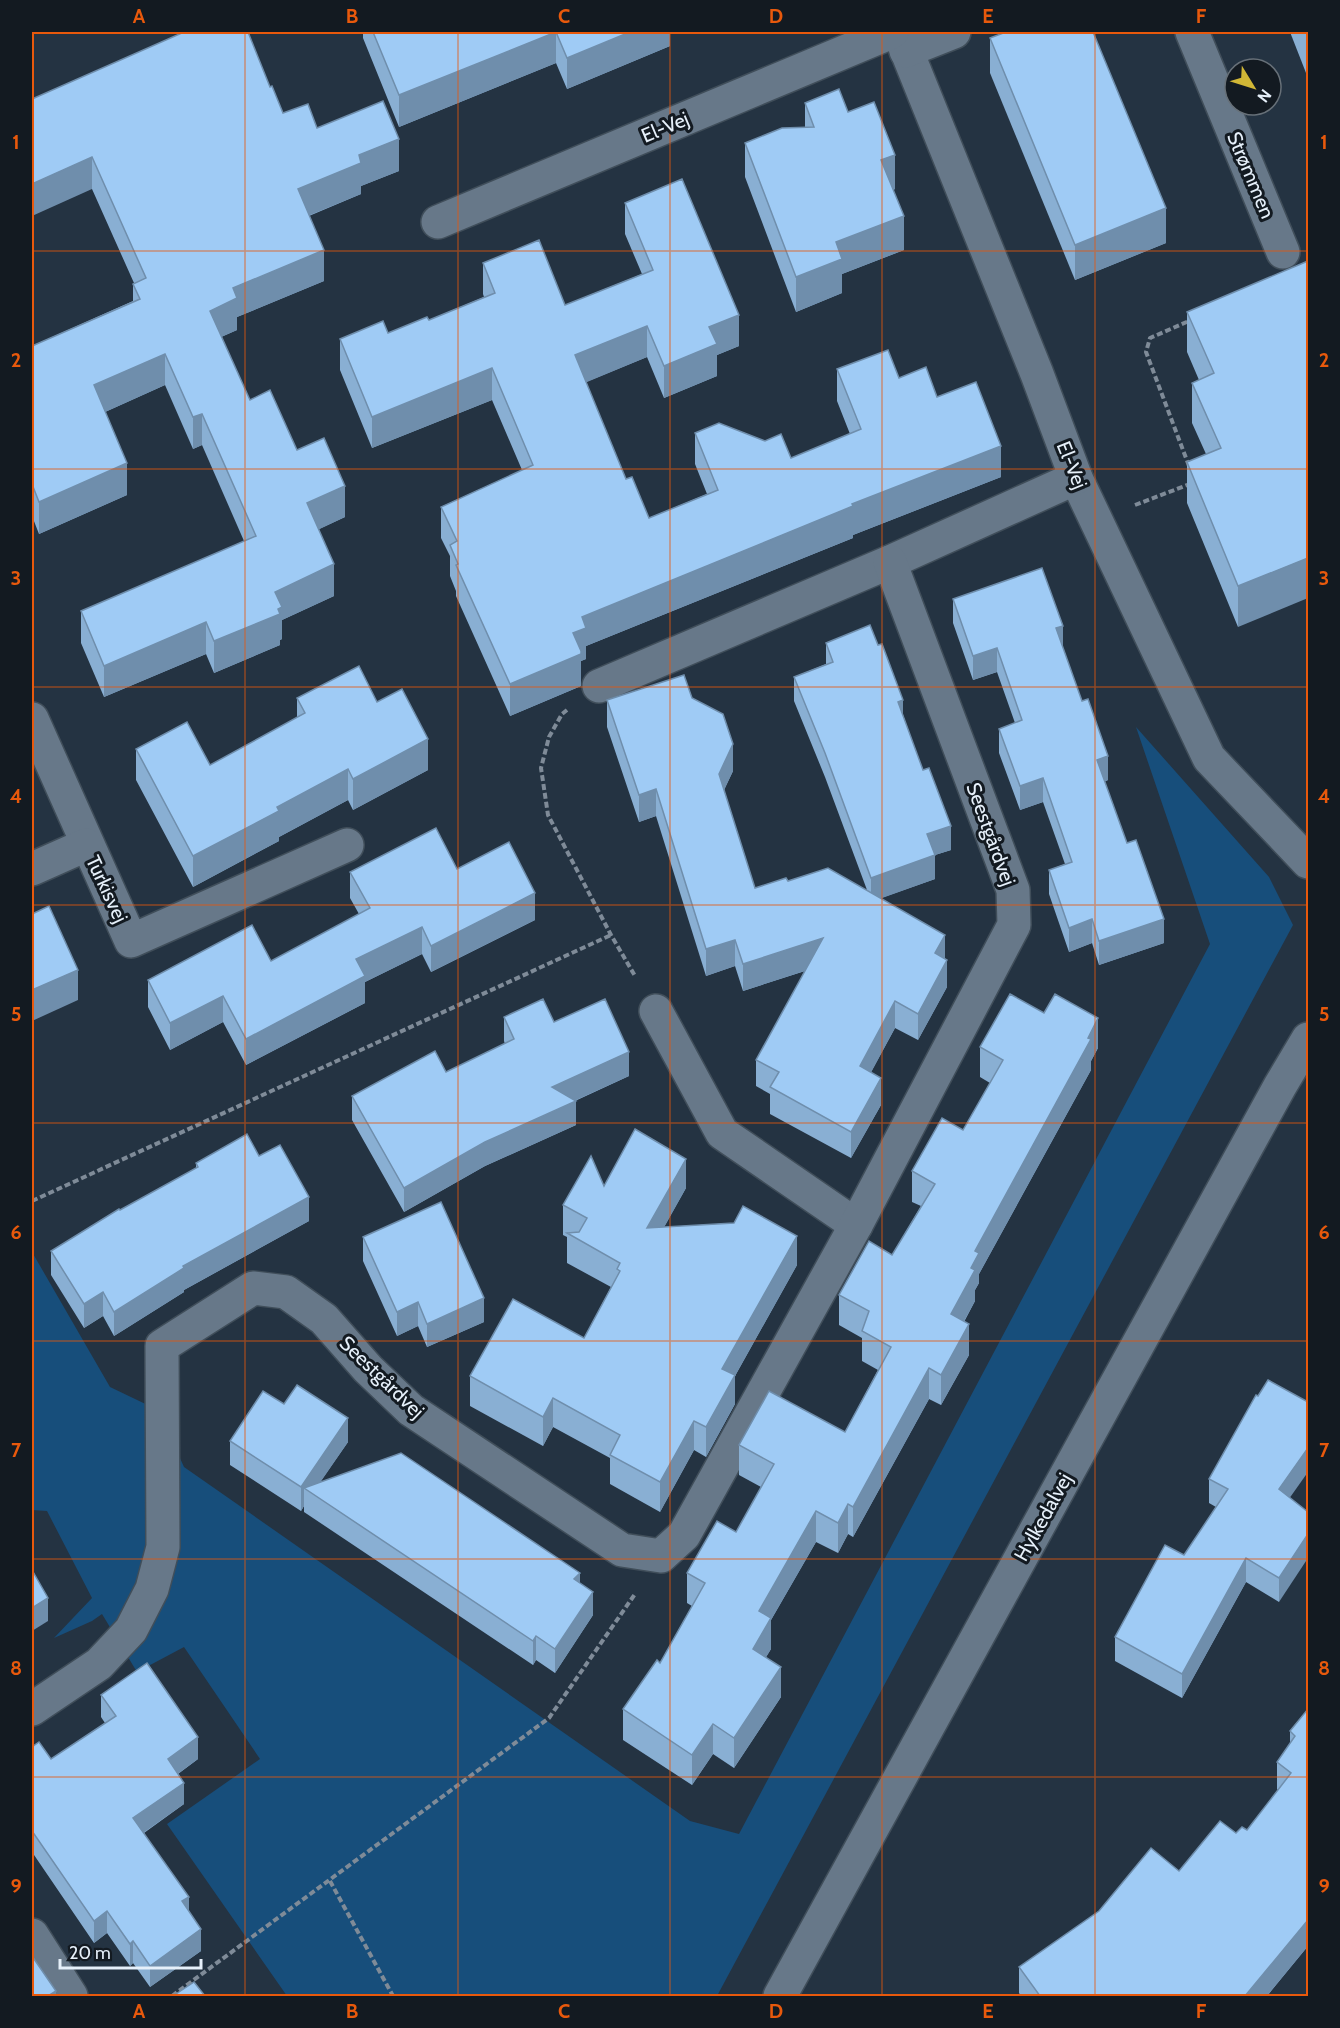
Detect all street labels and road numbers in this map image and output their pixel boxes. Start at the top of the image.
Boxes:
street label: El-Vej [638,106,692,148]
street label: Strømmen [1222,128,1280,222]
street label: El-Vej [1052,438,1092,492]
street label: Seestgårdvej [961,779,1021,889]
street label: Turkisvej [81,852,133,926]
street label: Seestgårdvej [335,1331,429,1423]
street label: Hylkedalvej [1009,1469,1077,1565]

